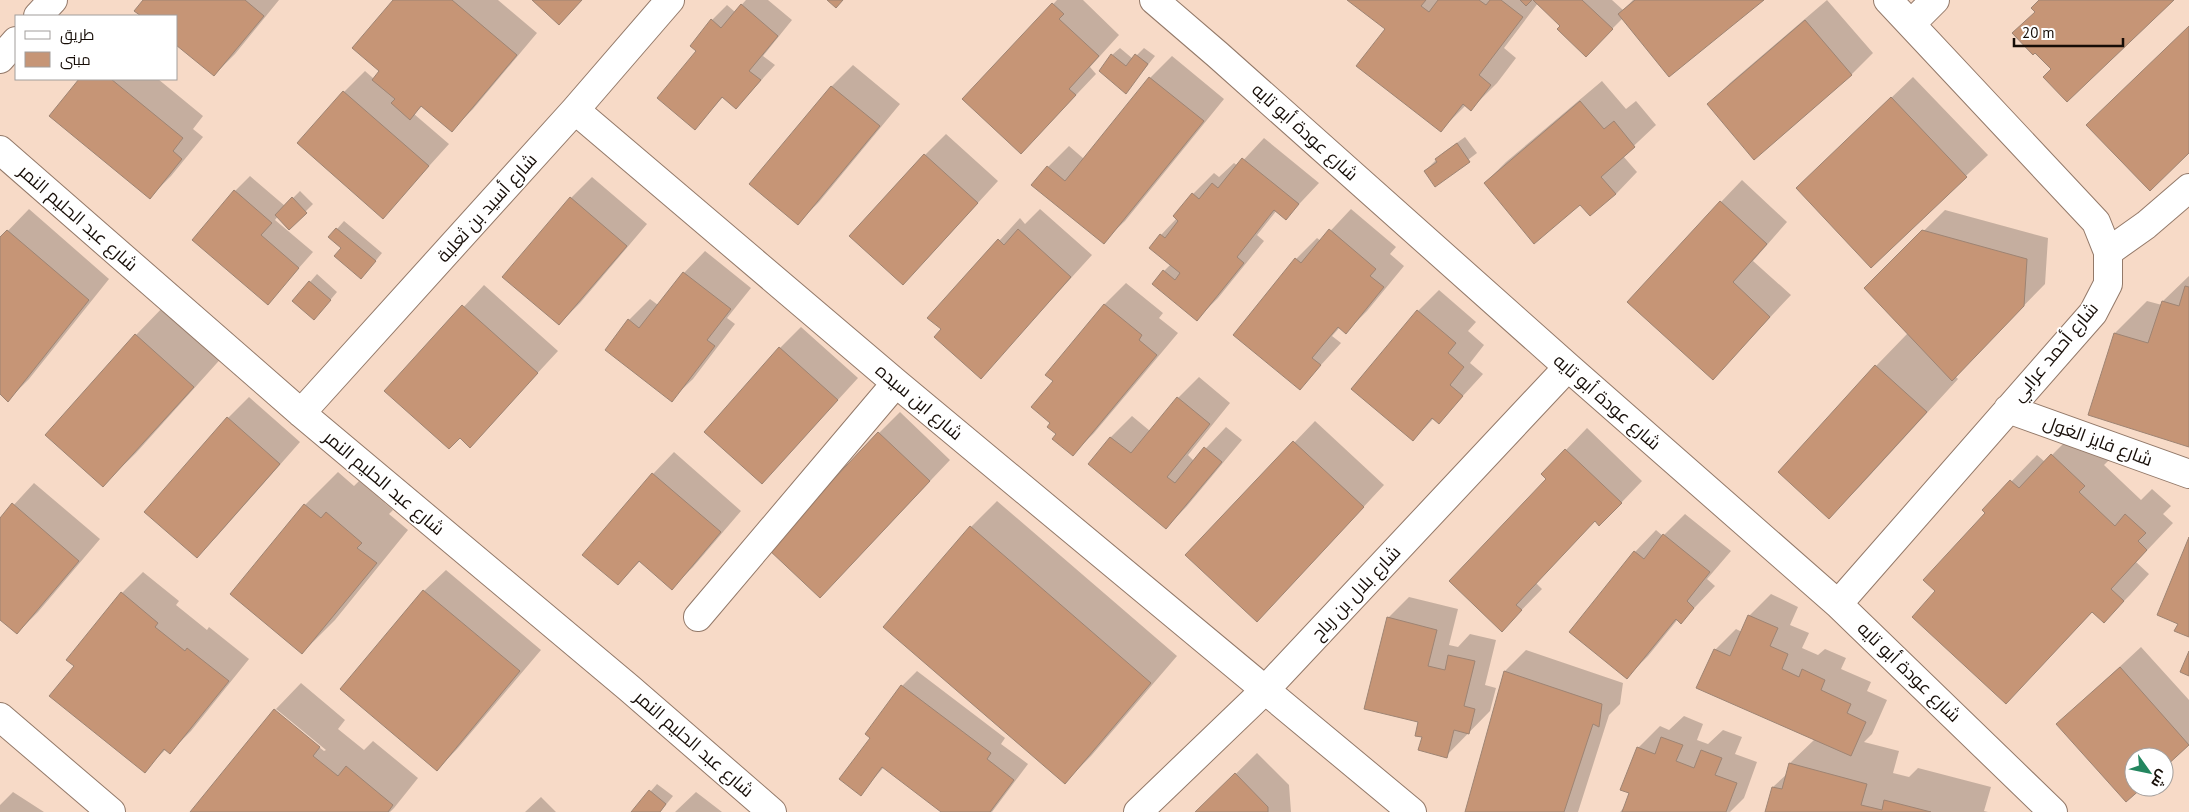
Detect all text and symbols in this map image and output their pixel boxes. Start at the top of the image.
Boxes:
legend [15,15,178,80]
scale bar [2014,15,2123,47]
text: 20 m [2022,23,2055,42]
text: طريق [60,25,94,45]
text: مبنى [60,50,91,70]
street label: شارع عودة أبو تايه [1247,78,1363,186]
street label: شارع أسيد بن ثعلبة [432,148,542,268]
street label: شارع عبد الحليم النمر [12,159,143,277]
street label: شارع أحمد عرابي [2006,297,2105,408]
street label: شارع عودة أبو تايه [1548,349,1666,455]
street label: شارع ابن سيده [870,358,968,446]
street label: شارع فايز الغول [2040,410,2156,472]
street label: شارع عبد الحليم النمر [318,425,449,541]
street label: شارع بلال بن رباح [1306,541,1406,645]
street label: شارع عودة أبو تايه [1852,617,1966,727]
street label: شارع عبد الحليم النمر [628,685,759,803]
north arrow [2124,747,2174,797]
text: ش [2147,767,2172,792]

